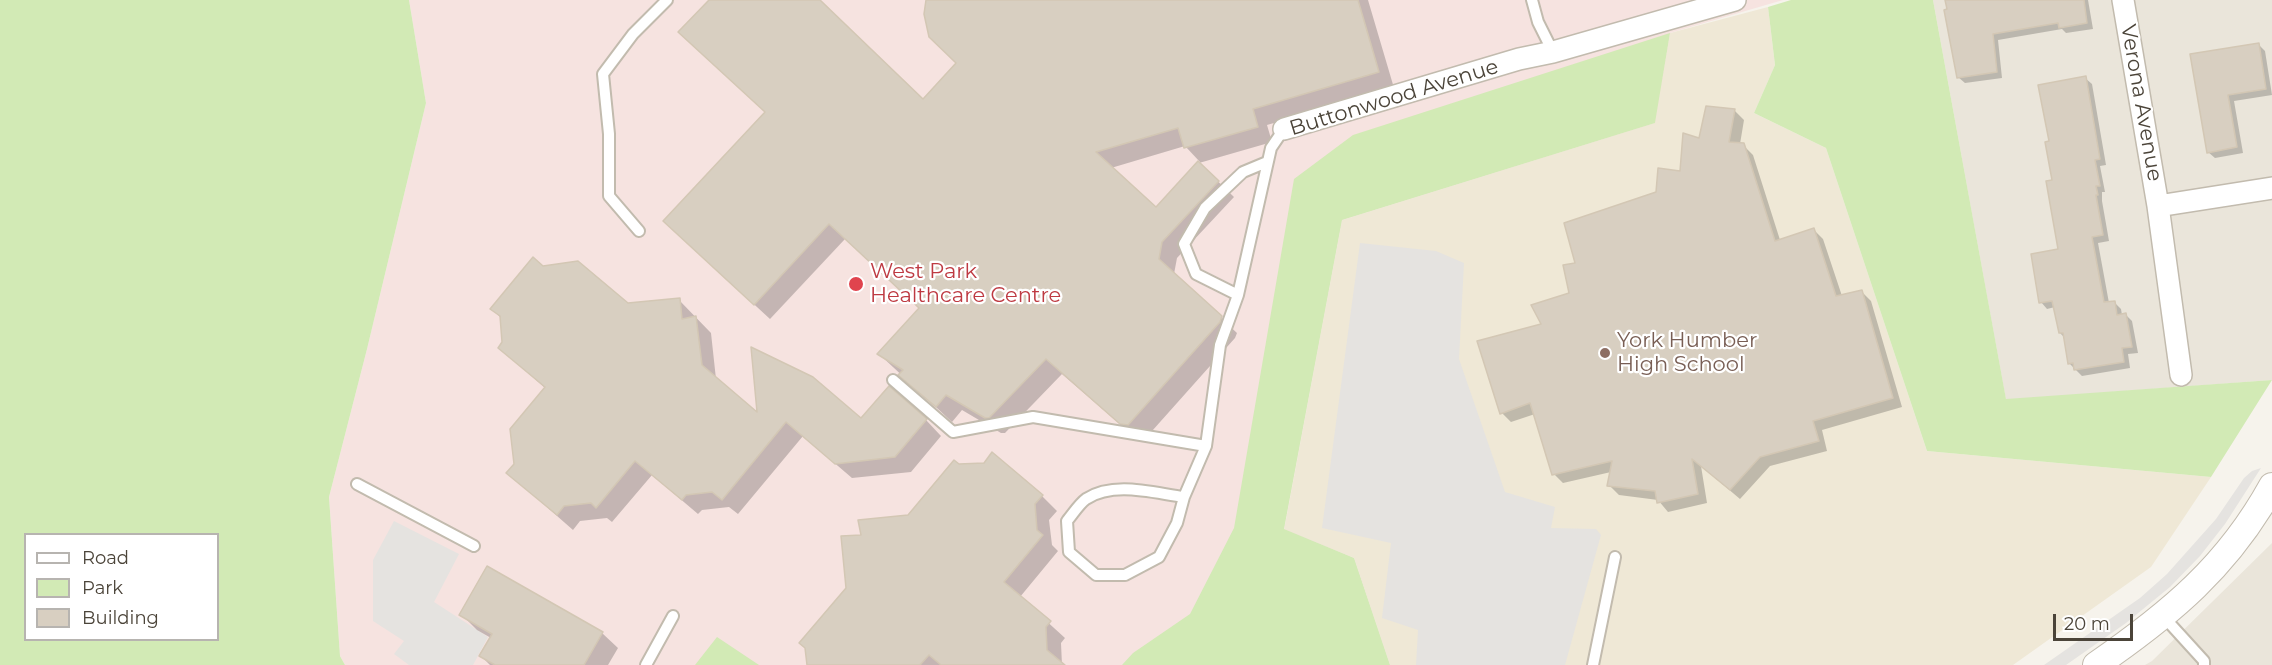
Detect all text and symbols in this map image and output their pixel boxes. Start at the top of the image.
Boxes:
street label: Verona Avenue [2115,23,2167,183]
street label: Buttonwood Avenue [1287,54,1501,142]
place label: West Park Healthcare Centre [870,259,1061,309]
marker: West Park Healthcare Centre [847,275,865,293]
place label: York Humber High School [1617,328,1757,378]
marker: York Humber High School [1598,346,1612,360]
legend [24,533,219,641]
text: Road [82,547,129,569]
text: Park [82,577,123,599]
scale bar [2056,602,2136,640]
text: Building [82,607,159,629]
text: 20 m [2064,613,2110,635]

